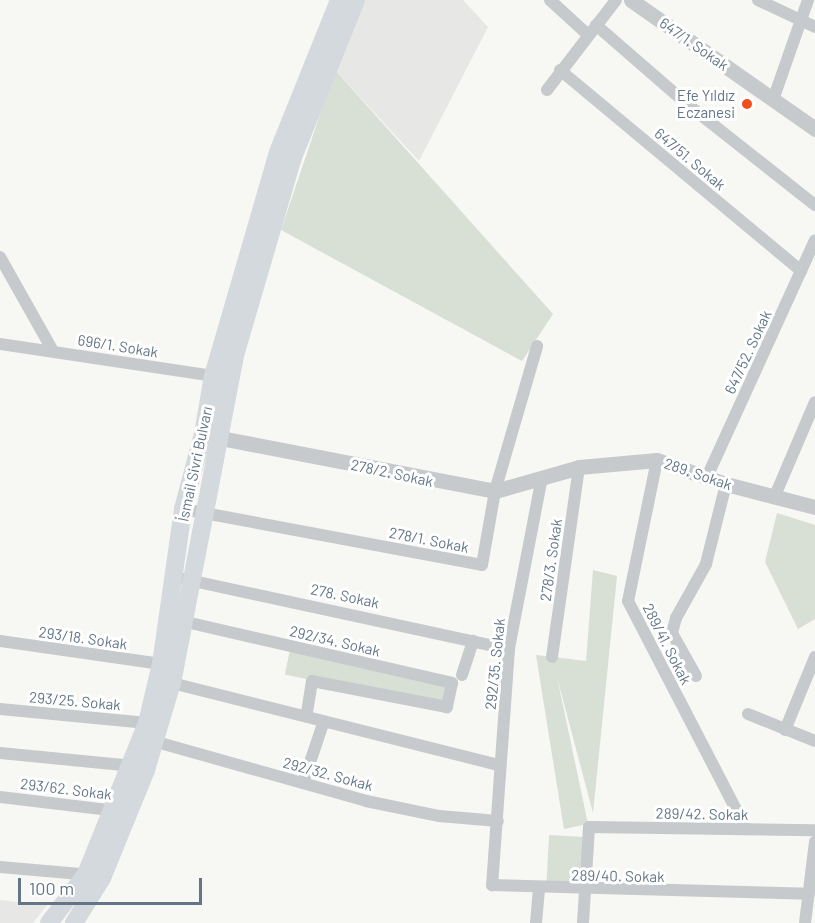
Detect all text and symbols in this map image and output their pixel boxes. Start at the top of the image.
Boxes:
street label: 647/1. Sokak [656,14,732,74]
place label: Efe Yıldız Eczanesi [677,86,735,121]
marker: Efe Yıldız Eczanesi [740,97,754,111]
street label: 647/51. Sokak [651,124,729,194]
street label: 647/52. Sokak [721,307,775,397]
street label: 696/1. Sokak [77,331,159,361]
street label: İsmail Sivri Bulvarı [174,405,216,523]
street label: 289. Sokak [662,454,734,494]
street label: 278/2. Sokak [349,456,435,490]
street label: 278/3. Sokak [536,517,566,603]
street label: 278/1. Sokak [388,523,470,557]
street label: 278. Sokak [309,580,381,612]
street label: 289/41. Sokak [639,601,695,687]
street label: 292/35. Sokak [481,617,509,711]
street label: 292/34. Sokak [288,622,382,660]
street label: 293/18. Sokak [38,623,128,653]
street label: 293/25. Sokak [28,688,122,714]
street label: 292/32. Sokak [281,753,375,795]
street label: 293/62. Sokak [19,774,113,804]
street label: 289/42. Sokak [656,804,748,824]
scale bar [21,866,206,904]
street label: 289/40. Sokak [571,866,665,886]
text: 100 m [29,877,74,899]

